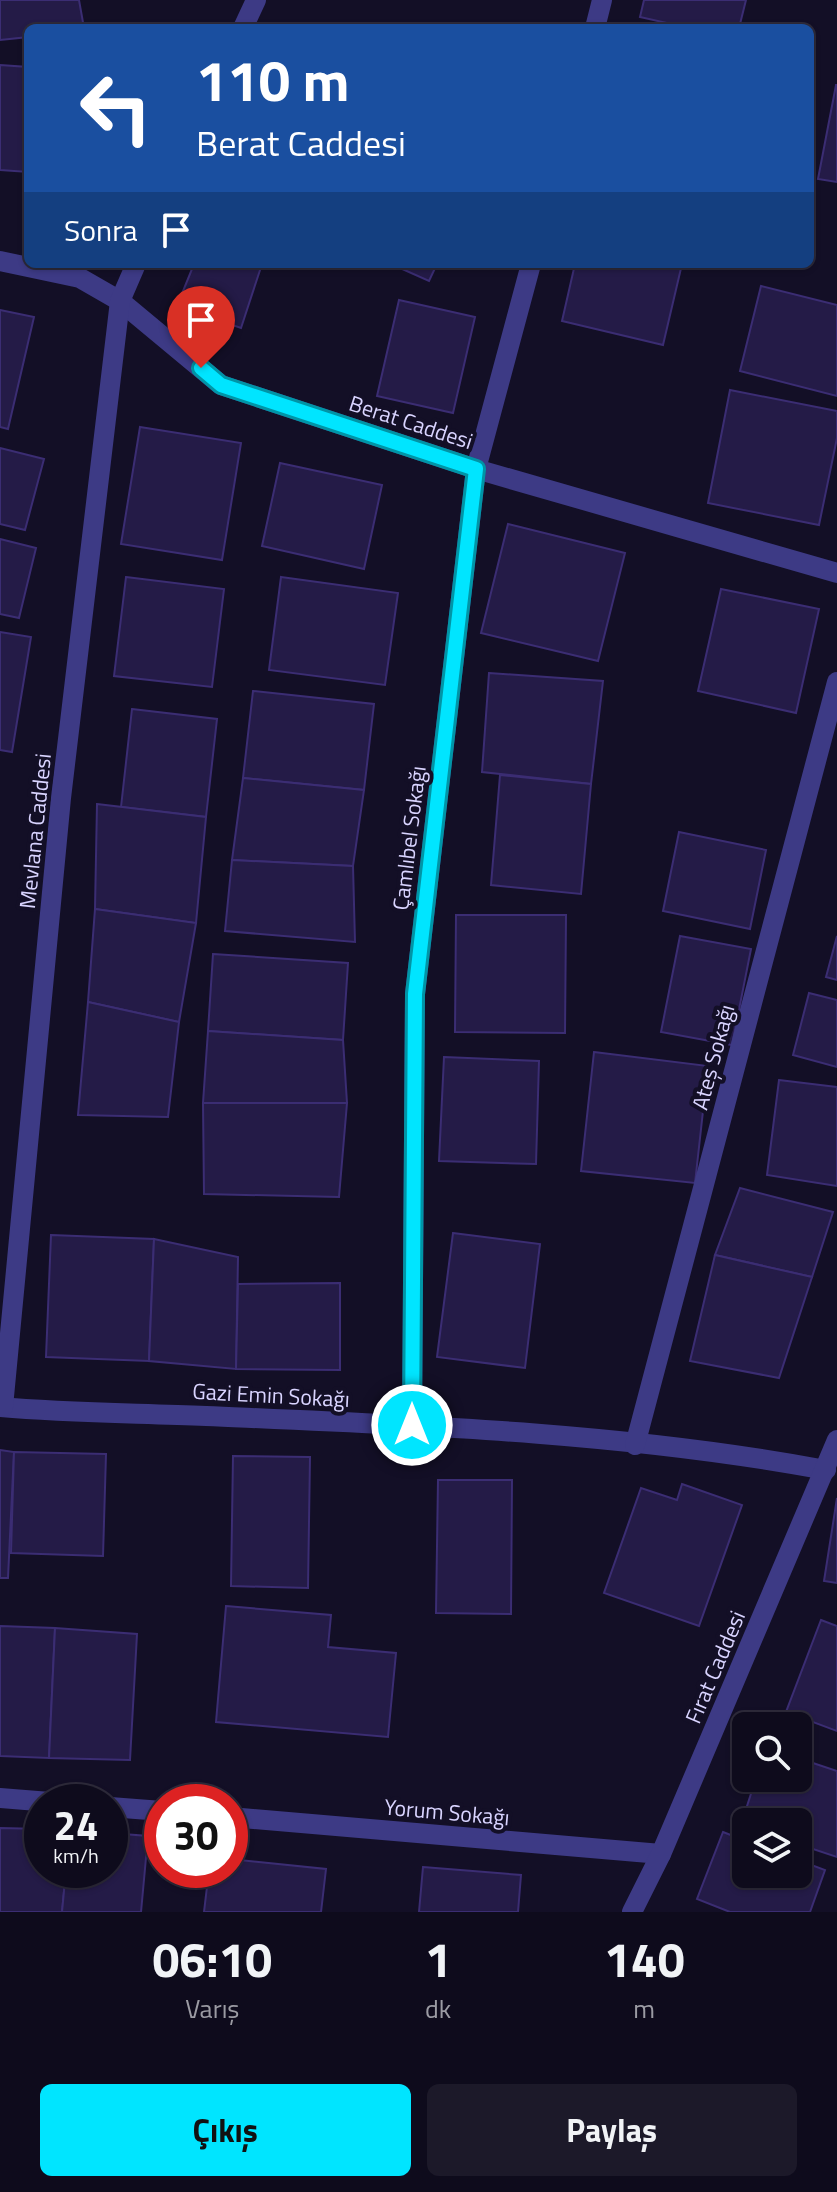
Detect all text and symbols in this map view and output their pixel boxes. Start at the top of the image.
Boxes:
text: 110 m [196,38,349,123]
icon: left [64,56,168,160]
text: Berat Caddesi [196,115,406,170]
text: Sonra [64,207,138,253]
icon: arrive [154,208,198,252]
pin [167,286,235,368]
icon: arrive [179,298,223,342]
street label: Berat Caddesi [345,386,477,458]
street label: Mevlana Caddesi [10,752,60,910]
street label: Çamlıbel Sokağı [383,764,435,912]
street label: Ateş Sokağı [683,1001,743,1113]
street label: Gazi Emin Sokağı [191,1374,351,1416]
position arrow [370,1383,454,1467]
street label: Fırat Caddesi [676,1605,754,1729]
map controls [732,1712,812,1888]
button: search [732,1712,812,1792]
speed limit sign: 30 [144,1784,248,1888]
street label: Yorum Sokağı [383,1790,511,1834]
text: 24 [54,1795,98,1856]
button: layers [732,1808,812,1888]
text: km/h [53,1840,99,1871]
text: 06:10 [152,1923,272,1996]
text: 1 [425,1923,452,1996]
text: 140 [604,1923,685,1996]
text: Varış [185,1989,239,2028]
text: dk [425,1989,451,2028]
text: m [633,1989,655,2028]
button: Çıkış [40,2084,411,2176]
button: Paylaş [427,2084,797,2176]

